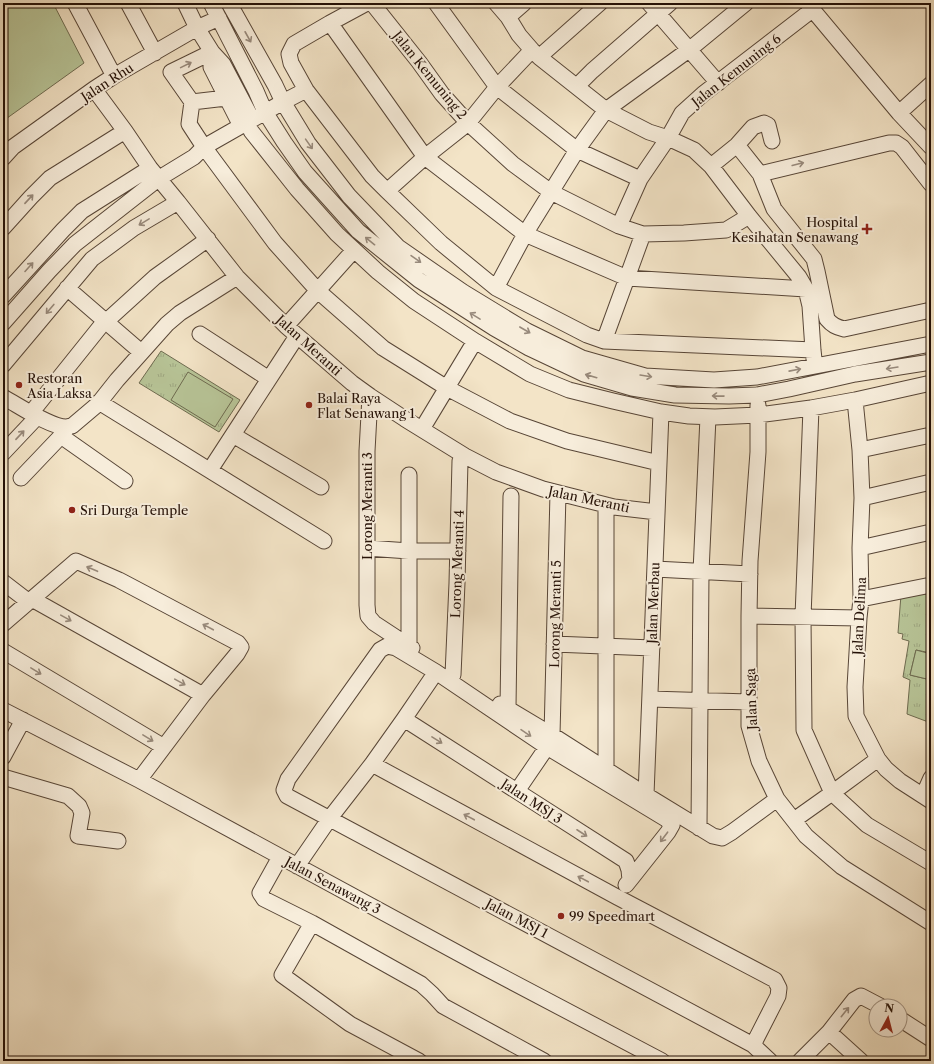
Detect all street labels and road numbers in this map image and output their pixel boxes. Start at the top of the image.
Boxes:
street label: Jalan Kemuning 2 [388,26,470,122]
street label: Jalan Kemuning 6 [687,30,784,111]
street label: Jalan Rhu [76,59,136,106]
street label: Jalan Meranti [271,310,345,379]
street label: Lorong Meranti 3 [359,452,375,560]
street label: Jalan Meranti [545,482,631,515]
street label: Lorong Meranti 4 [447,510,467,618]
street label: Lorong Meranti 5 [546,560,564,668]
street label: Jalan Merbau [644,562,662,646]
street label: Jalan Delima [849,576,869,657]
street label: Jalan Saga [742,668,760,732]
street label: Jalan MSJ 3 [497,774,566,827]
street label: Jalan Senawang 3 [281,852,384,917]
street label: Jalan MSJ 1 [481,894,551,941]

